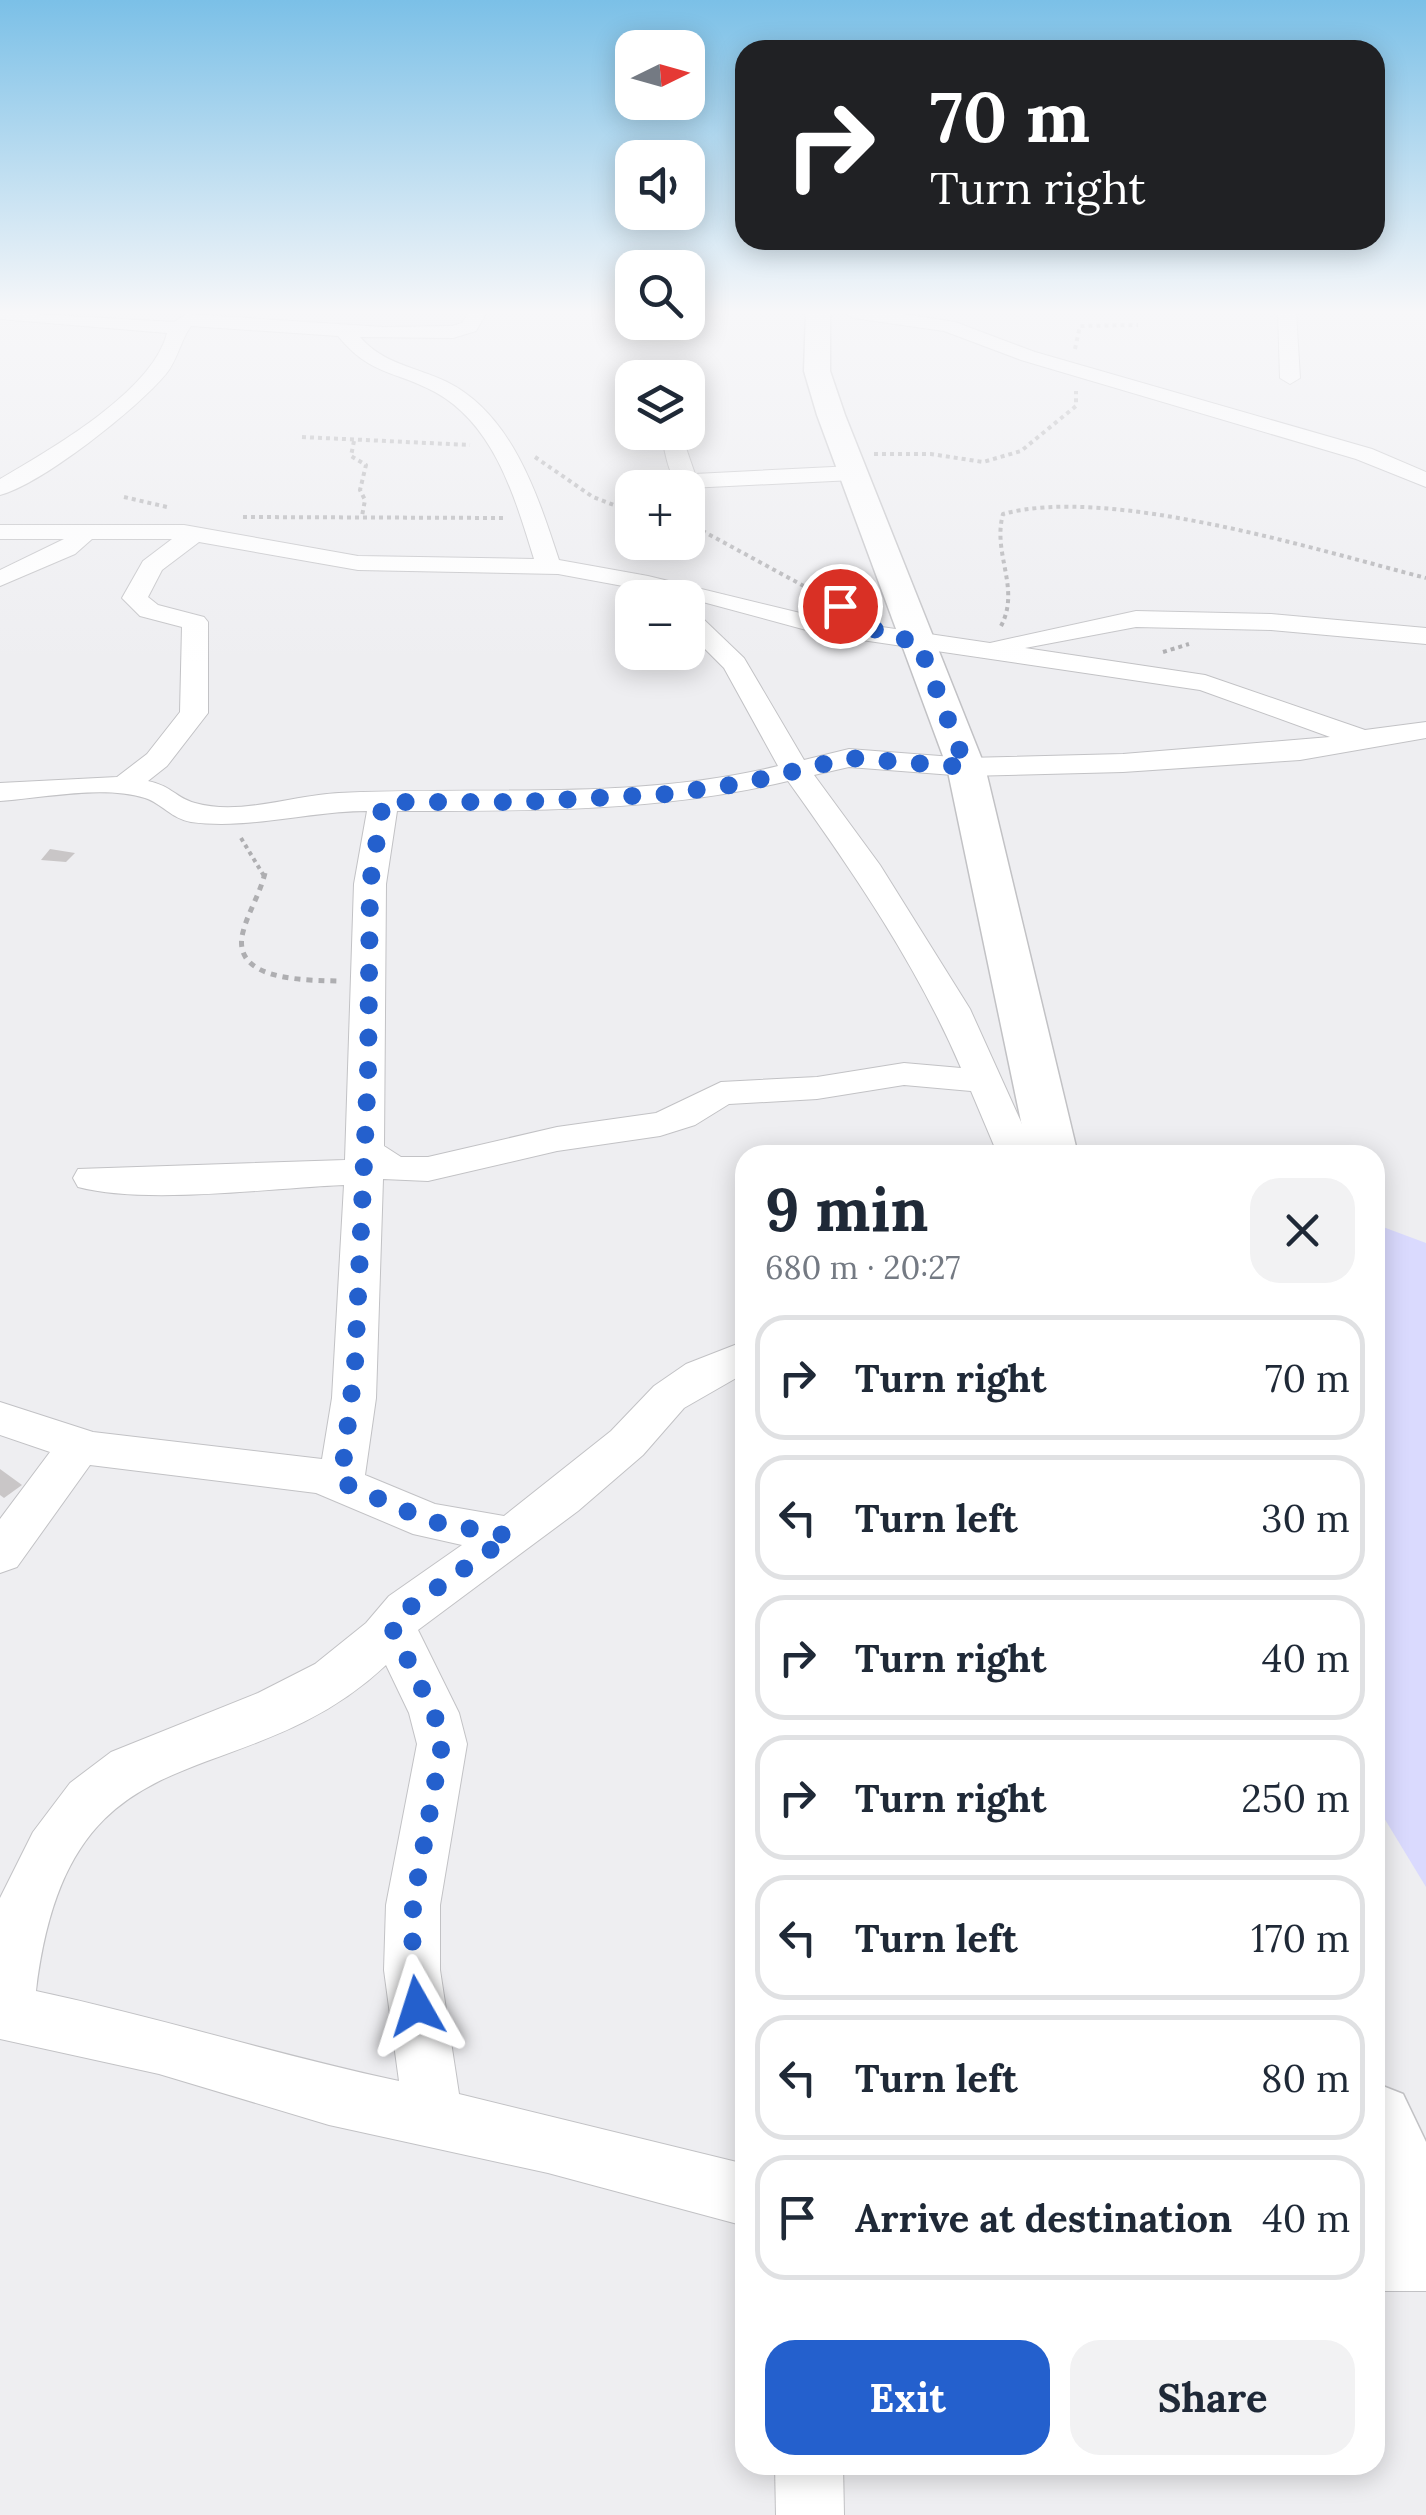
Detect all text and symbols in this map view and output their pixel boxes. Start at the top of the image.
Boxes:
north arrow [615,30,705,120]
map controls [615,30,705,670]
text: 70 m [930,72,1090,161]
icon: right [765,80,895,210]
button: sound [615,140,705,230]
text: Turn right [930,159,1146,216]
button: search [615,250,705,340]
button: layers [615,360,705,450]
button: + [615,470,705,560]
pin [798,564,883,649]
icon: arrive [813,579,868,634]
button: − [615,580,705,670]
text: 9 min [765,1171,928,1247]
button: close [1250,1178,1355,1283]
text: 680 m · 20:27 [765,1247,960,1288]
icon: right [770,1350,825,1405]
text: Turn right [855,1354,1046,1402]
text: 70 m [1265,1354,1350,1402]
icon: left [770,1490,825,1545]
text: Turn left [855,1494,1018,1542]
text: 30 m [1261,1494,1350,1542]
icon: right [770,1630,825,1685]
text: Turn right [855,1634,1046,1682]
text: 40 m [1262,1634,1350,1682]
icon: right [770,1770,825,1825]
text: Turn right [855,1774,1046,1822]
text: 250 m [1241,1774,1350,1822]
icon: left [770,1910,825,1965]
text: Turn left [855,1914,1018,1962]
text: 170 m [1251,1914,1350,1962]
position arrow [365,1954,469,2058]
icon: left [770,2050,825,2105]
text: Turn left [855,2054,1018,2102]
text: 80 m [1261,2054,1350,2102]
icon: arrive [770,2190,825,2245]
text: Arrive at destination [855,2194,1232,2242]
text: 40 m [1262,2194,1350,2242]
button: Exit [765,2340,1050,2455]
button: Share [1070,2340,1355,2455]

